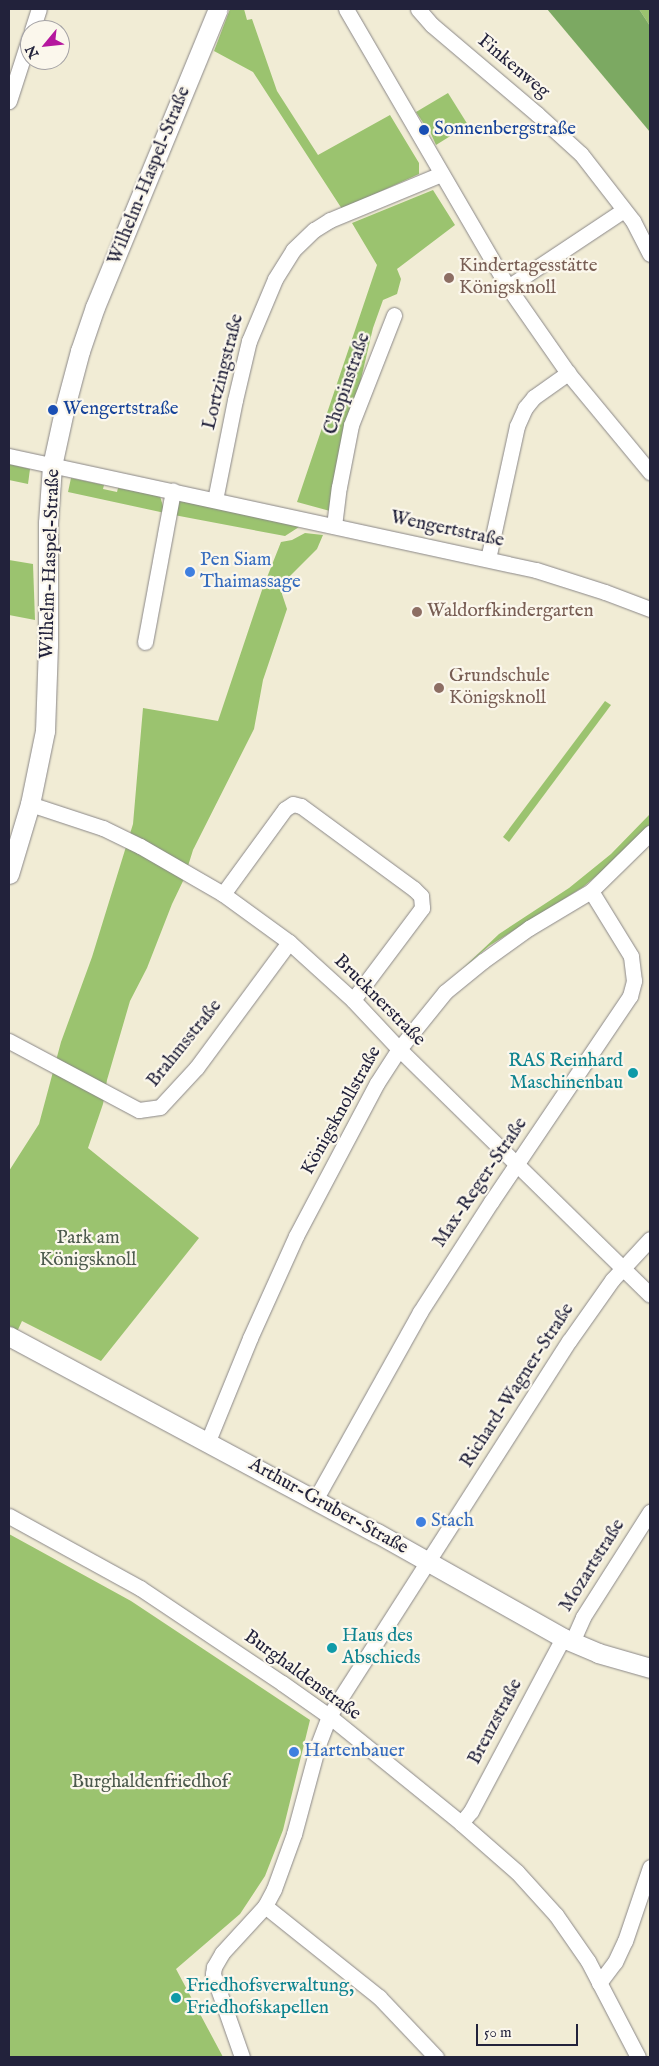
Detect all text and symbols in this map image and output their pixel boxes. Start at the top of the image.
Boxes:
north arrow [20,20,70,70]
street label: Finkenweg [472,30,554,104]
text: N [22,42,43,61]
street label: Wilhelm-Haspel-Straße [104,84,196,268]
place label: Sonnenbergstraße [434,119,576,141]
marker: Sonnenbergstraße [418,124,430,136]
place label: Kindertagesstätte Königsknoll [459,256,597,300]
marker: Kindertagesstätte Königsknoll [443,272,455,284]
street label: Lortzingstraße [199,312,249,432]
street label: Chopinstraße [320,330,376,438]
place label: Wengertstraße [63,399,178,421]
marker: Wengertstraße [47,404,59,416]
street label: Wilhelm-Haspel-Straße [36,469,66,659]
street label: Wengertstraße [388,507,506,553]
place label: Pen Siam Thaimassage [200,550,301,594]
marker: Pen Siam Thaimassage [184,566,196,578]
place label: Waldorfkindergarten [427,601,594,623]
marker: Waldorfkindergarten [411,606,423,618]
place label: Grundschule Königsknoll [449,666,550,710]
marker: Grundschule Königsknoll [433,682,445,694]
street label: Brucknerstraße [328,950,430,1052]
street label: Brahmsstraße [143,996,227,1092]
street label: Königsknollstraße [297,1043,387,1179]
place label: RAS Reinhard Maschinenbau [508,1051,623,1095]
marker: RAS Reinhard Maschinenbau [627,1067,639,1079]
street label: Max-Reger-Straße [429,1114,533,1252]
park label: Park am Königsknoll [40,1228,136,1272]
street label: Richard-Wagner-Straße [456,1299,580,1473]
street label: Arthur-Gruber-Straße [244,1454,412,1560]
place label: Stach [431,1511,474,1533]
street label: Mozartstraße [555,1515,631,1617]
marker: Stach [415,1516,427,1528]
street label: Burghaldenstraße [239,1626,365,1726]
place label: Haus des Abschieds [342,1626,420,1670]
marker: Haus des Abschieds [326,1642,338,1654]
street label: Brenzstraße [464,1675,528,1769]
place label: Hartenbauer [304,1741,405,1763]
marker: Hartenbauer [288,1746,300,1758]
park label: Burghaldenfriedhof [72,1772,228,1794]
place label: Friedhofsverwaltung, Friedhofskapellen [186,1976,354,2020]
marker: Friedhofsverwaltung, Friedhofskapellen [170,1992,182,2004]
scale bar [479,2014,582,2046]
text: 50 m [484,2023,512,2042]

